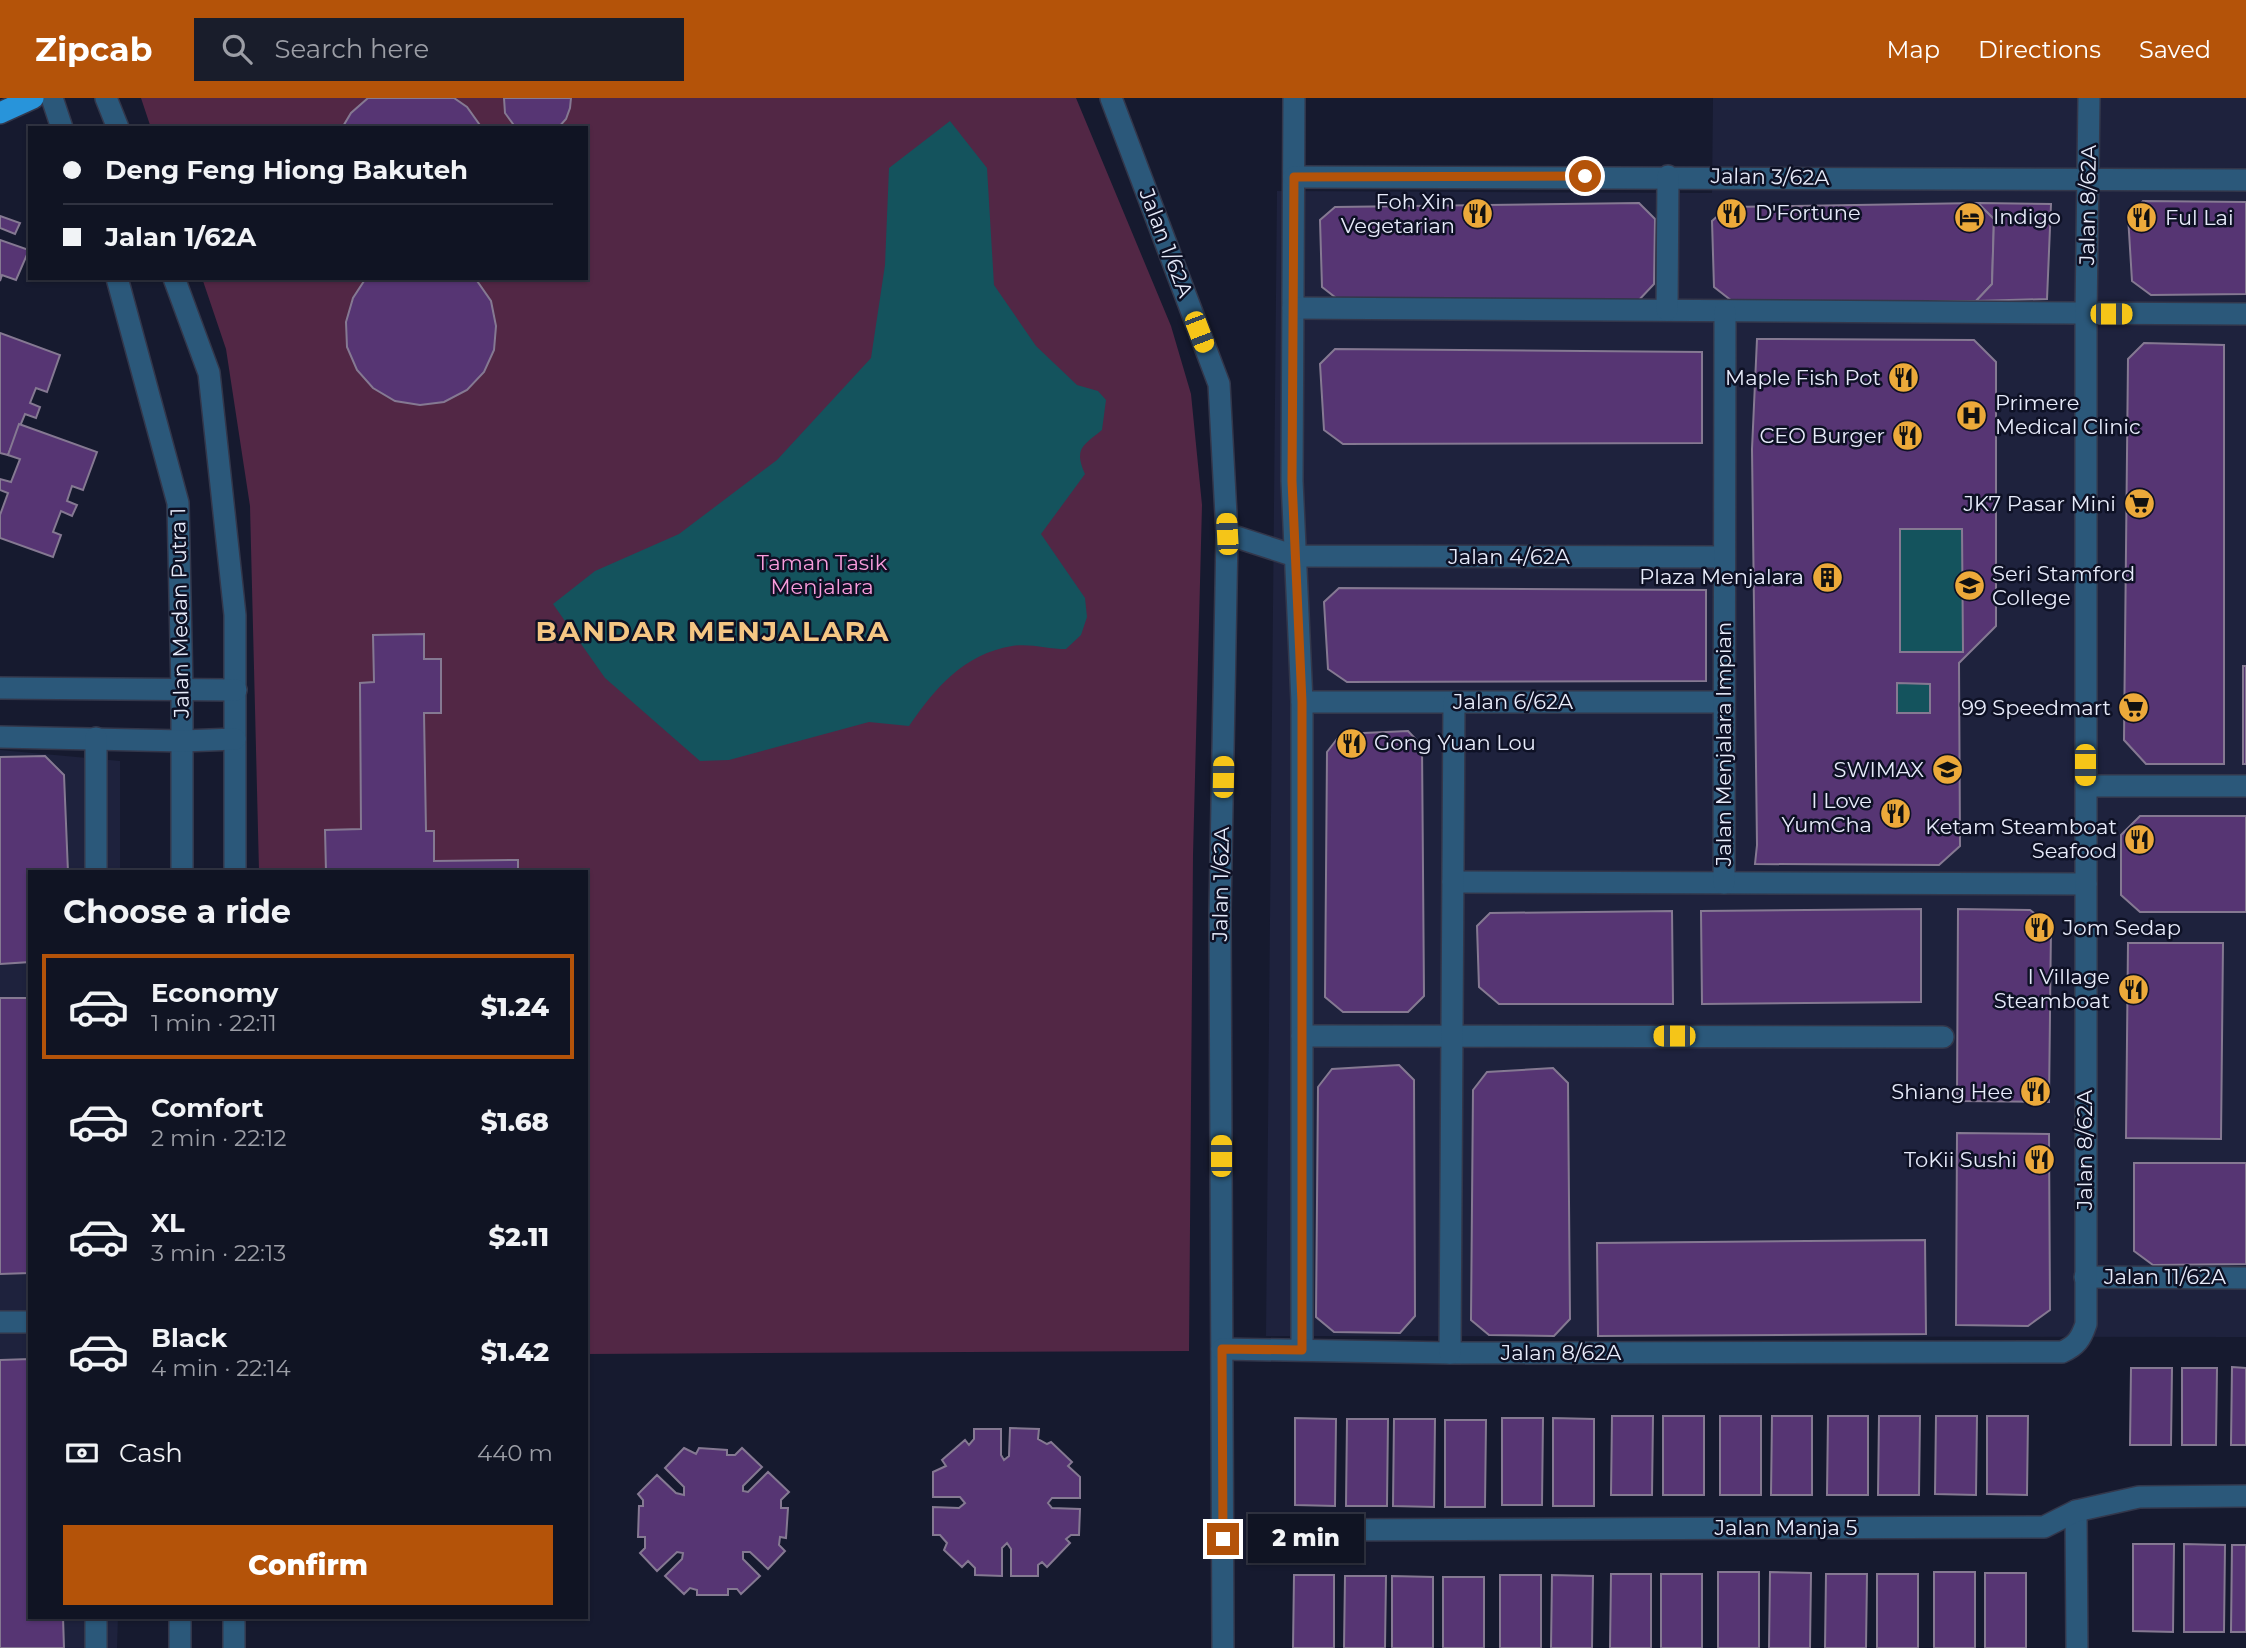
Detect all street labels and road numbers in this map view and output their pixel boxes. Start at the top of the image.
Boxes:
street label: Jalan 8/62A [2074,144,2101,266]
street label: Jalan 3/62A [1709,163,1831,190]
street label: Jalan 1/62A [1134,184,1199,302]
street label: Jalan Medan Putra 1 [165,508,194,719]
street label: Jalan 4/62A [1447,544,1571,569]
street label: Jalan Menjalara Impian [1711,622,1736,867]
street label: Jalan 6/62A [1452,689,1574,714]
street label: Jalan 1/62A [1207,826,1234,943]
street label: Jalan 8/62A [2072,1089,2097,1211]
street label: Jalan 11/62A [2103,1264,2227,1289]
street label: Jalan 8/62A [1500,1340,1622,1365]
street label: Jalan Manja 5 [1714,1515,1858,1540]

